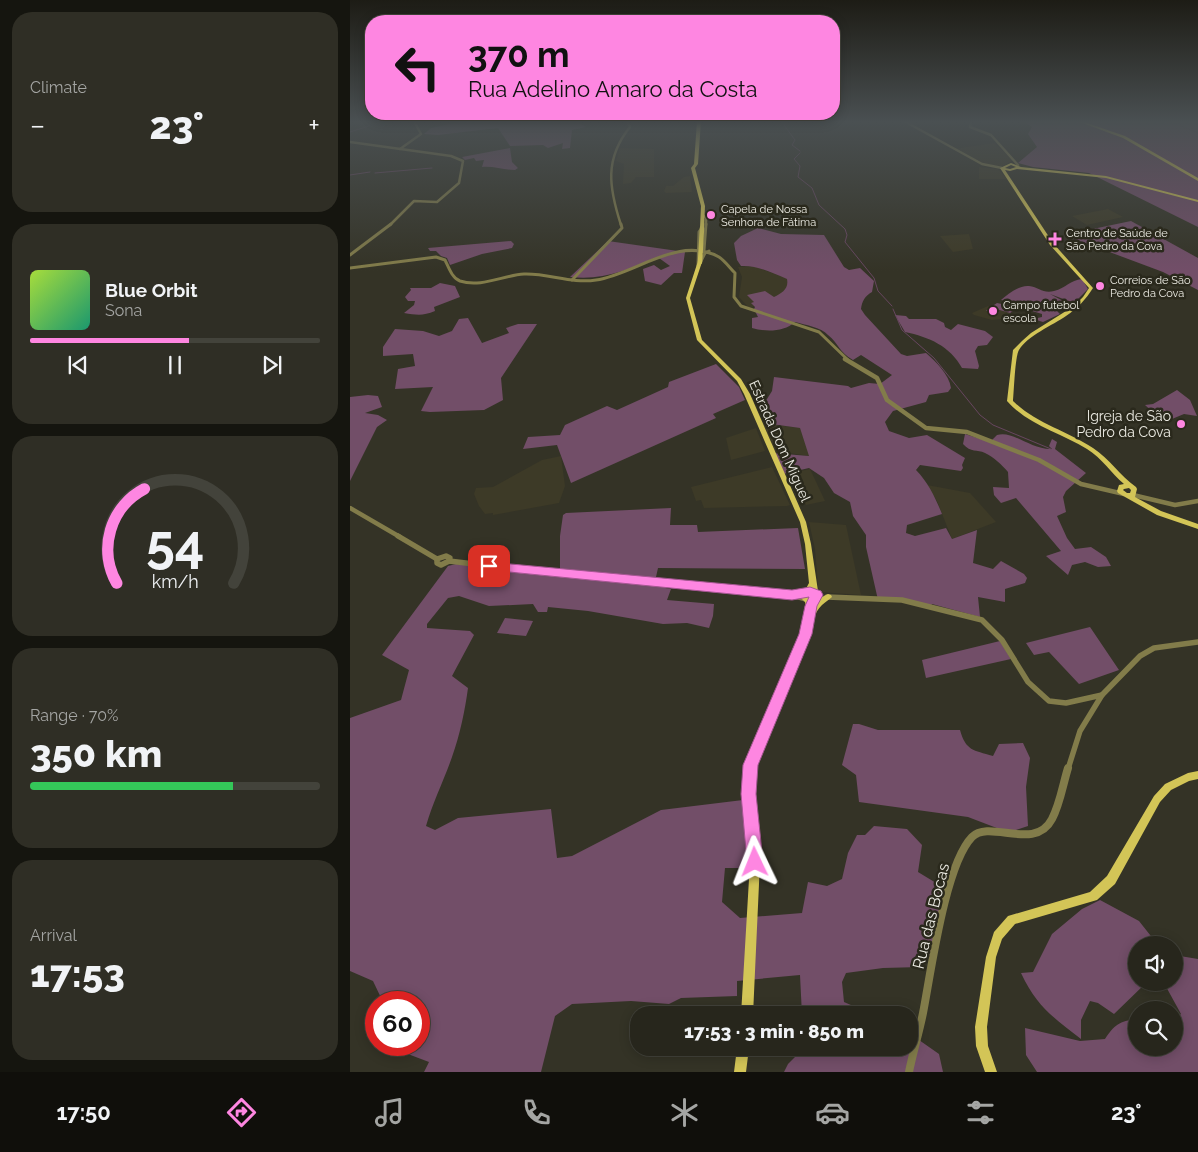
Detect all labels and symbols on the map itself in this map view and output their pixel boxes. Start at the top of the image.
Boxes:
place label: Capela de Nossa Senhora de Fátima [721,203,816,229]
marker: Capela de Nossa Senhora de Fátima [705,209,717,221]
place label: Centro de Saúde de São Pedro da Cova [1066,227,1168,253]
marker: Centro de Saúde de São Pedro da Cova [1048,232,1062,246]
place label: Correios de São Pedro da Cova [1110,274,1191,300]
marker: Correios de São Pedro da Cova [1094,280,1106,292]
place label: Campo futebol escola [1003,299,1079,325]
marker: Campo futebol escola [987,305,999,317]
street label: Estrada Dom Miguel [746,378,814,504]
place label: Igreja de São Pedro da Cova [1076,408,1171,440]
marker: Igreja de São Pedro da Cova [1175,418,1187,430]
pin [468,545,510,587]
position arrow [728,835,780,887]
street label: Rua das Bocas [909,861,953,971]
speed limit sign: 60 [365,991,430,1056]

